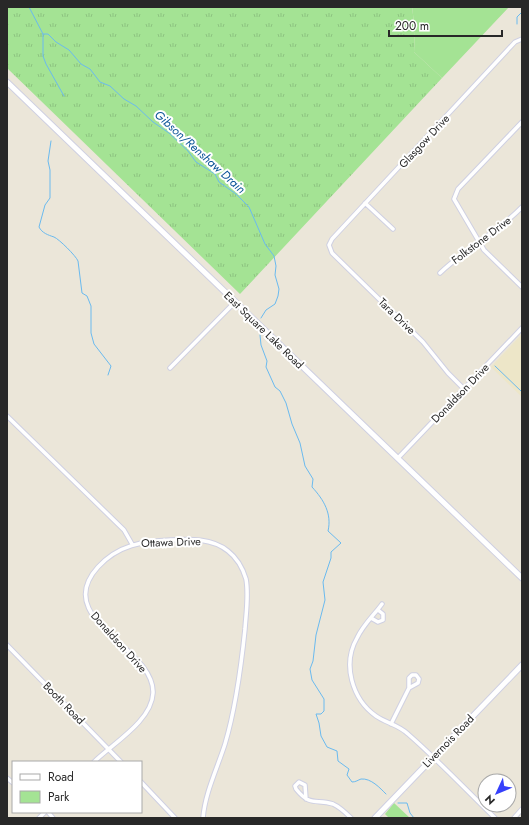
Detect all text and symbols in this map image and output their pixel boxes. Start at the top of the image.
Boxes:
scale bar [389,12,502,38]
text: 200 m [395,17,429,35]
water label: Gibson/Renshaw Drain [150,106,250,198]
street label: Glasgow Drive [395,110,453,171]
street label: Folkstone Drive [448,212,514,268]
street label: East Square Lake Road [221,288,307,372]
street label: Tara Drive [375,294,419,338]
street label: Donaldson Drive [427,359,493,426]
street label: Ottawa Drive [141,533,201,551]
street label: Donaldson Drive [87,608,151,676]
street label: Booth Road [40,678,88,728]
street label: Livernois Road [419,711,477,771]
legend [12,761,142,813]
text: Road [48,768,74,786]
north arrow [477,773,517,813]
text: Park [48,788,70,806]
text: N [481,791,499,809]

